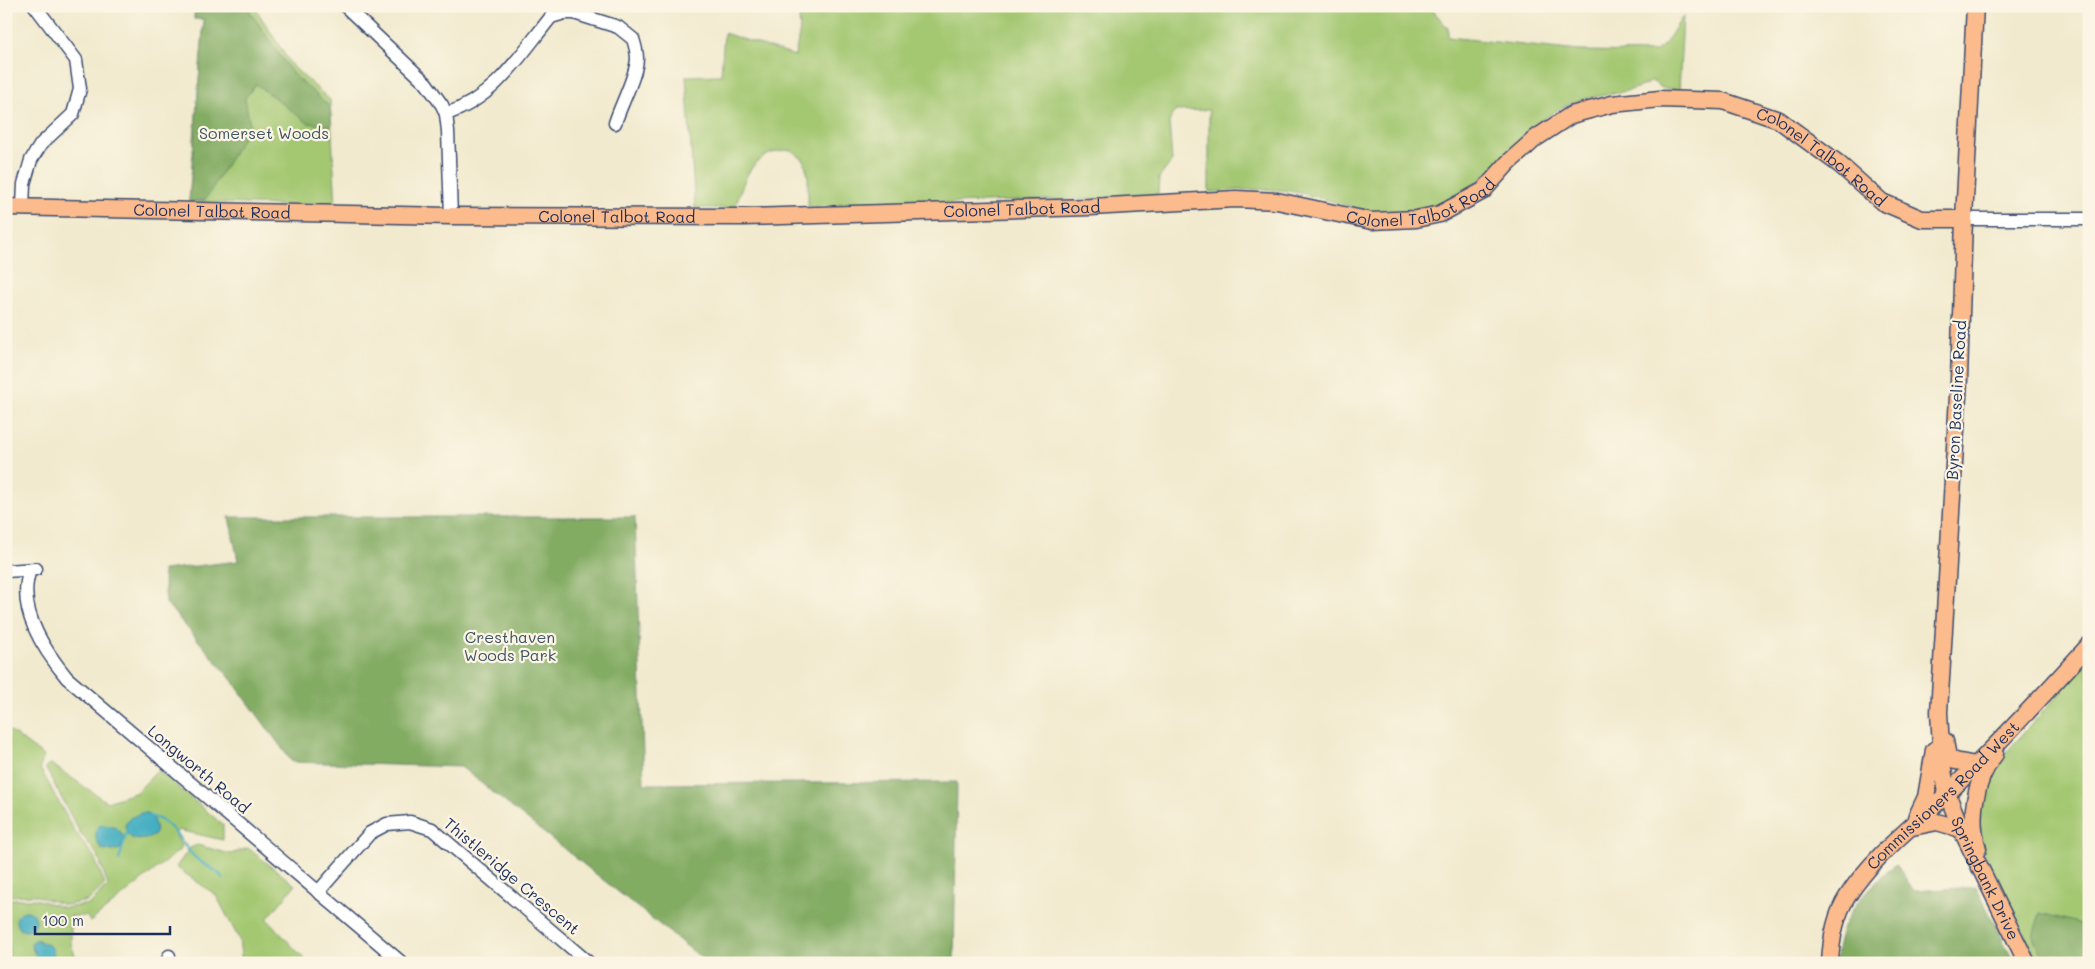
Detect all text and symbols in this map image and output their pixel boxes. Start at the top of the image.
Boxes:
street label: Colonel Talbot Road [1754,102,1891,211]
park label: Somerset Woods [199,122,329,143]
street label: Colonel Talbot Road [1344,174,1500,231]
street label: Colonel Talbot Road [943,195,1101,221]
street label: Colonel Talbot Road [133,199,291,223]
street label: Colonel Talbot Road [538,205,695,227]
street label: Byron Baseline Road [1941,320,1970,480]
park label: Cresthaven Woods Park [464,626,556,665]
street label: Commissioners Road West [1862,716,2023,874]
street label: Longworth Road [144,720,255,817]
street label: Thistleridge Crescent [440,813,585,939]
street label: Springbank Drive [1947,813,2025,943]
scale bar [35,904,170,936]
text: 100 m [42,910,84,930]

